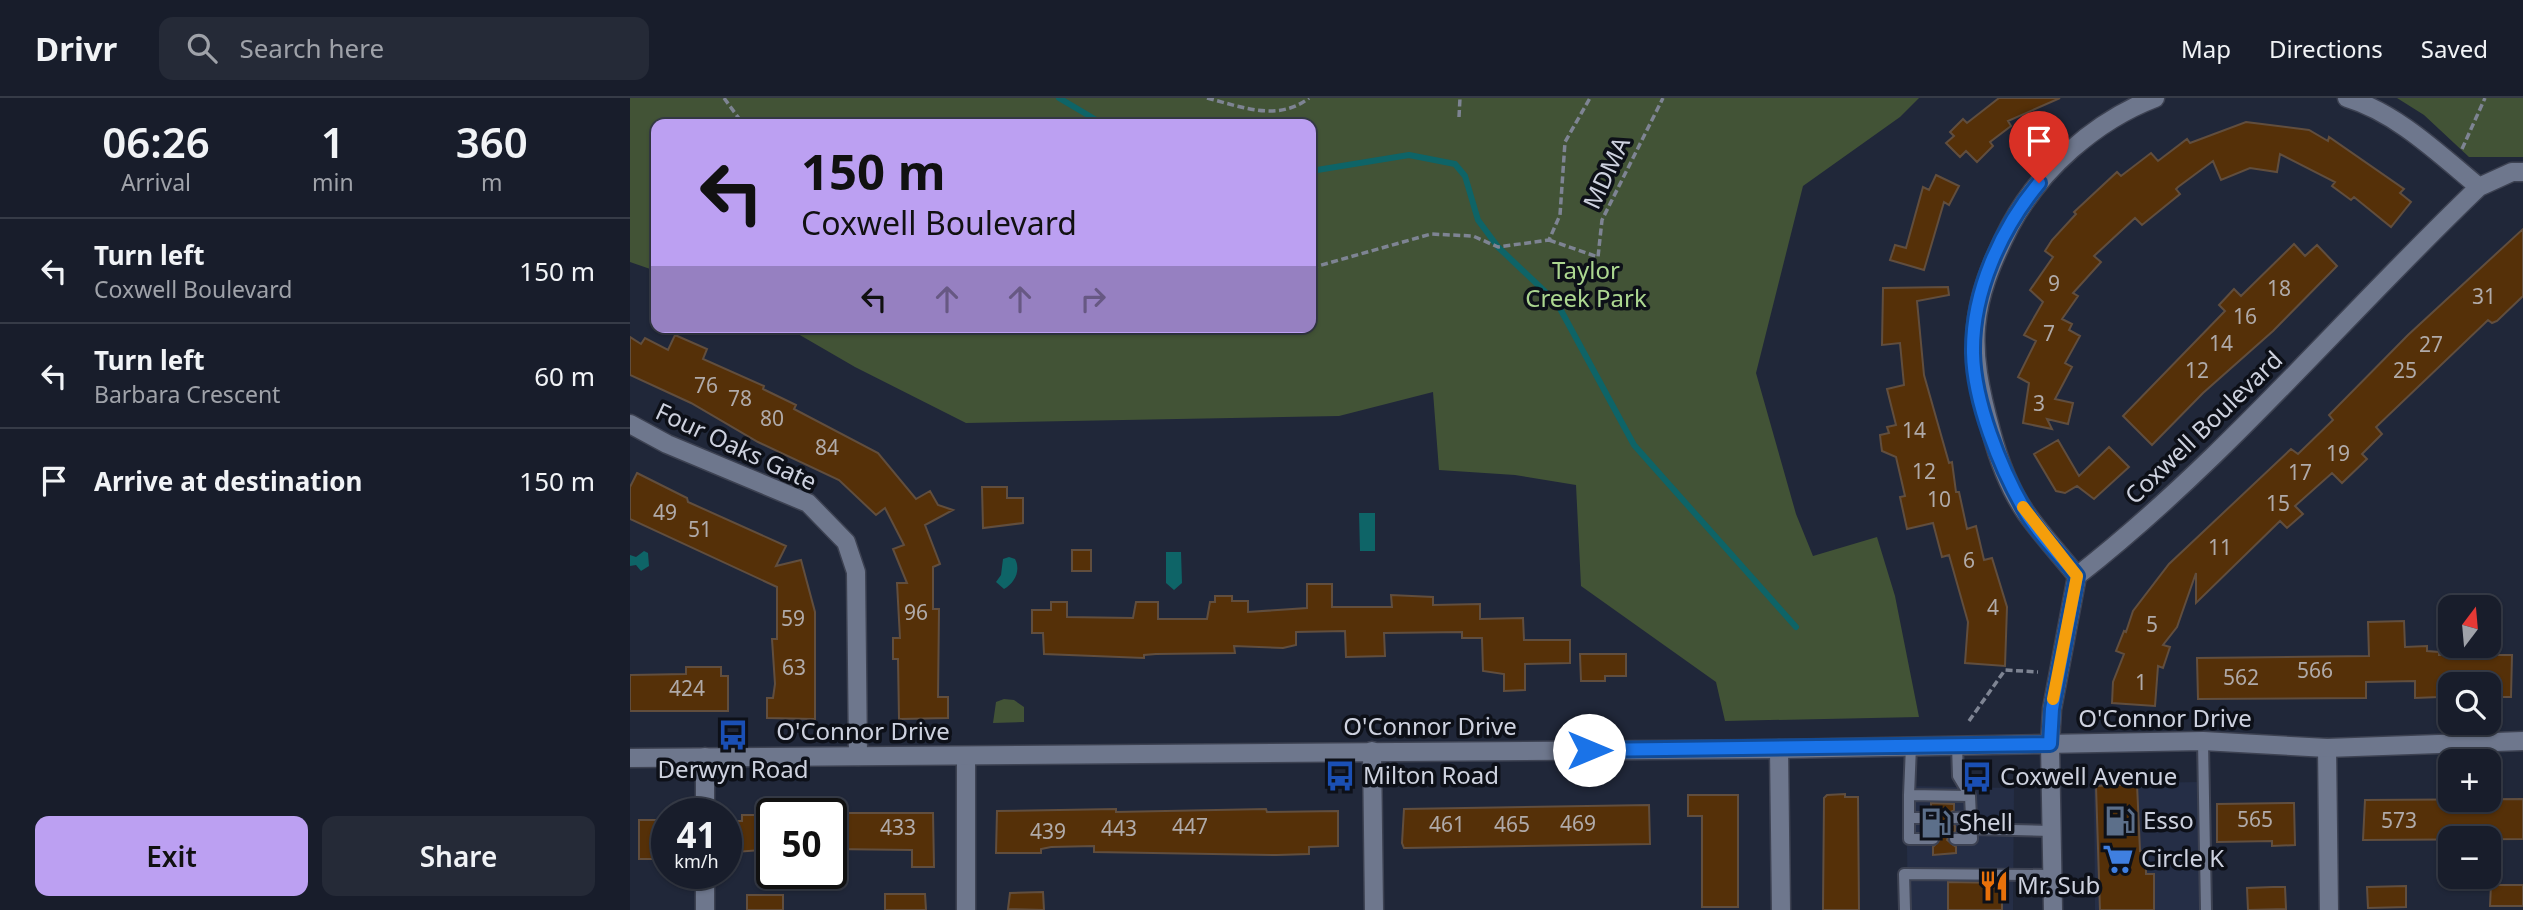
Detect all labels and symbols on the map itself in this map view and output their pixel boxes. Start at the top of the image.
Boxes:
pin [2009,111,2069,183]
street label: MDMA [1575,130,1637,214]
park label: Taylor Creek Park [1525,253,1647,314]
house number: 9 [2048,269,2060,297]
house number: 18 [2267,274,2291,302]
house number: 31 [2472,282,2496,310]
house number: 16 [2233,302,2257,330]
house number: 7 [2043,319,2055,347]
house number: 14 [2209,329,2233,357]
house number: 27 [2419,330,2443,358]
street label: Coxwell Boulevard [2117,343,2289,511]
house number: 12 [2185,356,2209,384]
house number: 25 [2393,356,2417,384]
house number: 76 [694,371,718,399]
house number: 78 [728,384,752,412]
house number: 3 [2033,389,2045,417]
street label: Four Oaks Gate [651,394,822,497]
house number: 80 [760,404,784,432]
house number: 14 [1902,416,1926,444]
house number: 84 [815,433,839,461]
house number: 19 [2326,439,2350,467]
house number: 12 [1912,457,1936,485]
house number: 17 [2288,458,2312,486]
house number: 10 [1927,485,1951,513]
house number: 15 [2266,489,2290,517]
house number: 49 [653,498,677,526]
house number: 51 [688,515,712,543]
house number: 11 [2208,533,2232,561]
house number: 6 [1963,546,1975,574]
house number: 4 [1987,593,1999,621]
north arrow [2438,595,2501,658]
house number: 96 [904,598,928,626]
house number: 59 [781,604,805,632]
house number: 5 [2146,610,2158,638]
house number: 63 [782,653,806,681]
house number: 566 [2297,656,2333,684]
house number: 562 [2223,663,2259,691]
house number: 1 [2135,668,2147,696]
house number: 424 [669,674,705,702]
street label: O'Connor Drive [2078,701,2252,734]
street label: O'Connor Drive [1343,709,1517,742]
position arrow [1552,713,1626,787]
street label: O'Connor Drive [776,714,950,747]
bus stop icon: Derwyn Road [716,718,750,752]
place label: Derwyn Road [658,752,808,785]
place label: Milton Road [1363,758,1499,791]
bus stop icon: Milton Road [1323,759,1357,793]
place label: Coxwell Avenue [2000,759,2177,792]
bus stop icon: Coxwell Avenue [1960,760,1994,794]
speed limit sign: 50 [756,798,847,889]
place label: Esso [2143,803,2194,836]
fuel station icon: Esso [2103,804,2137,838]
place label: Shell [1959,805,2013,838]
house number: 565 [2237,805,2273,833]
fuel station icon: Shell [1919,806,1953,840]
house number: 573 [2381,806,2417,834]
house number: 469 [1560,809,1596,837]
house number: 461 [1429,810,1465,838]
house number: 465 [1494,810,1530,838]
house number: 447 [1172,812,1208,840]
house number: 433 [880,813,916,841]
house number: 443 [1101,814,1137,842]
house number: 439 [1030,817,1066,845]
place label: Circle K [2141,841,2224,874]
supermarket icon: Circle K [2101,842,2135,876]
place label: Mr. Sub [2017,868,2100,901]
restaurant icon: Mr. Sub [1977,869,2011,903]

